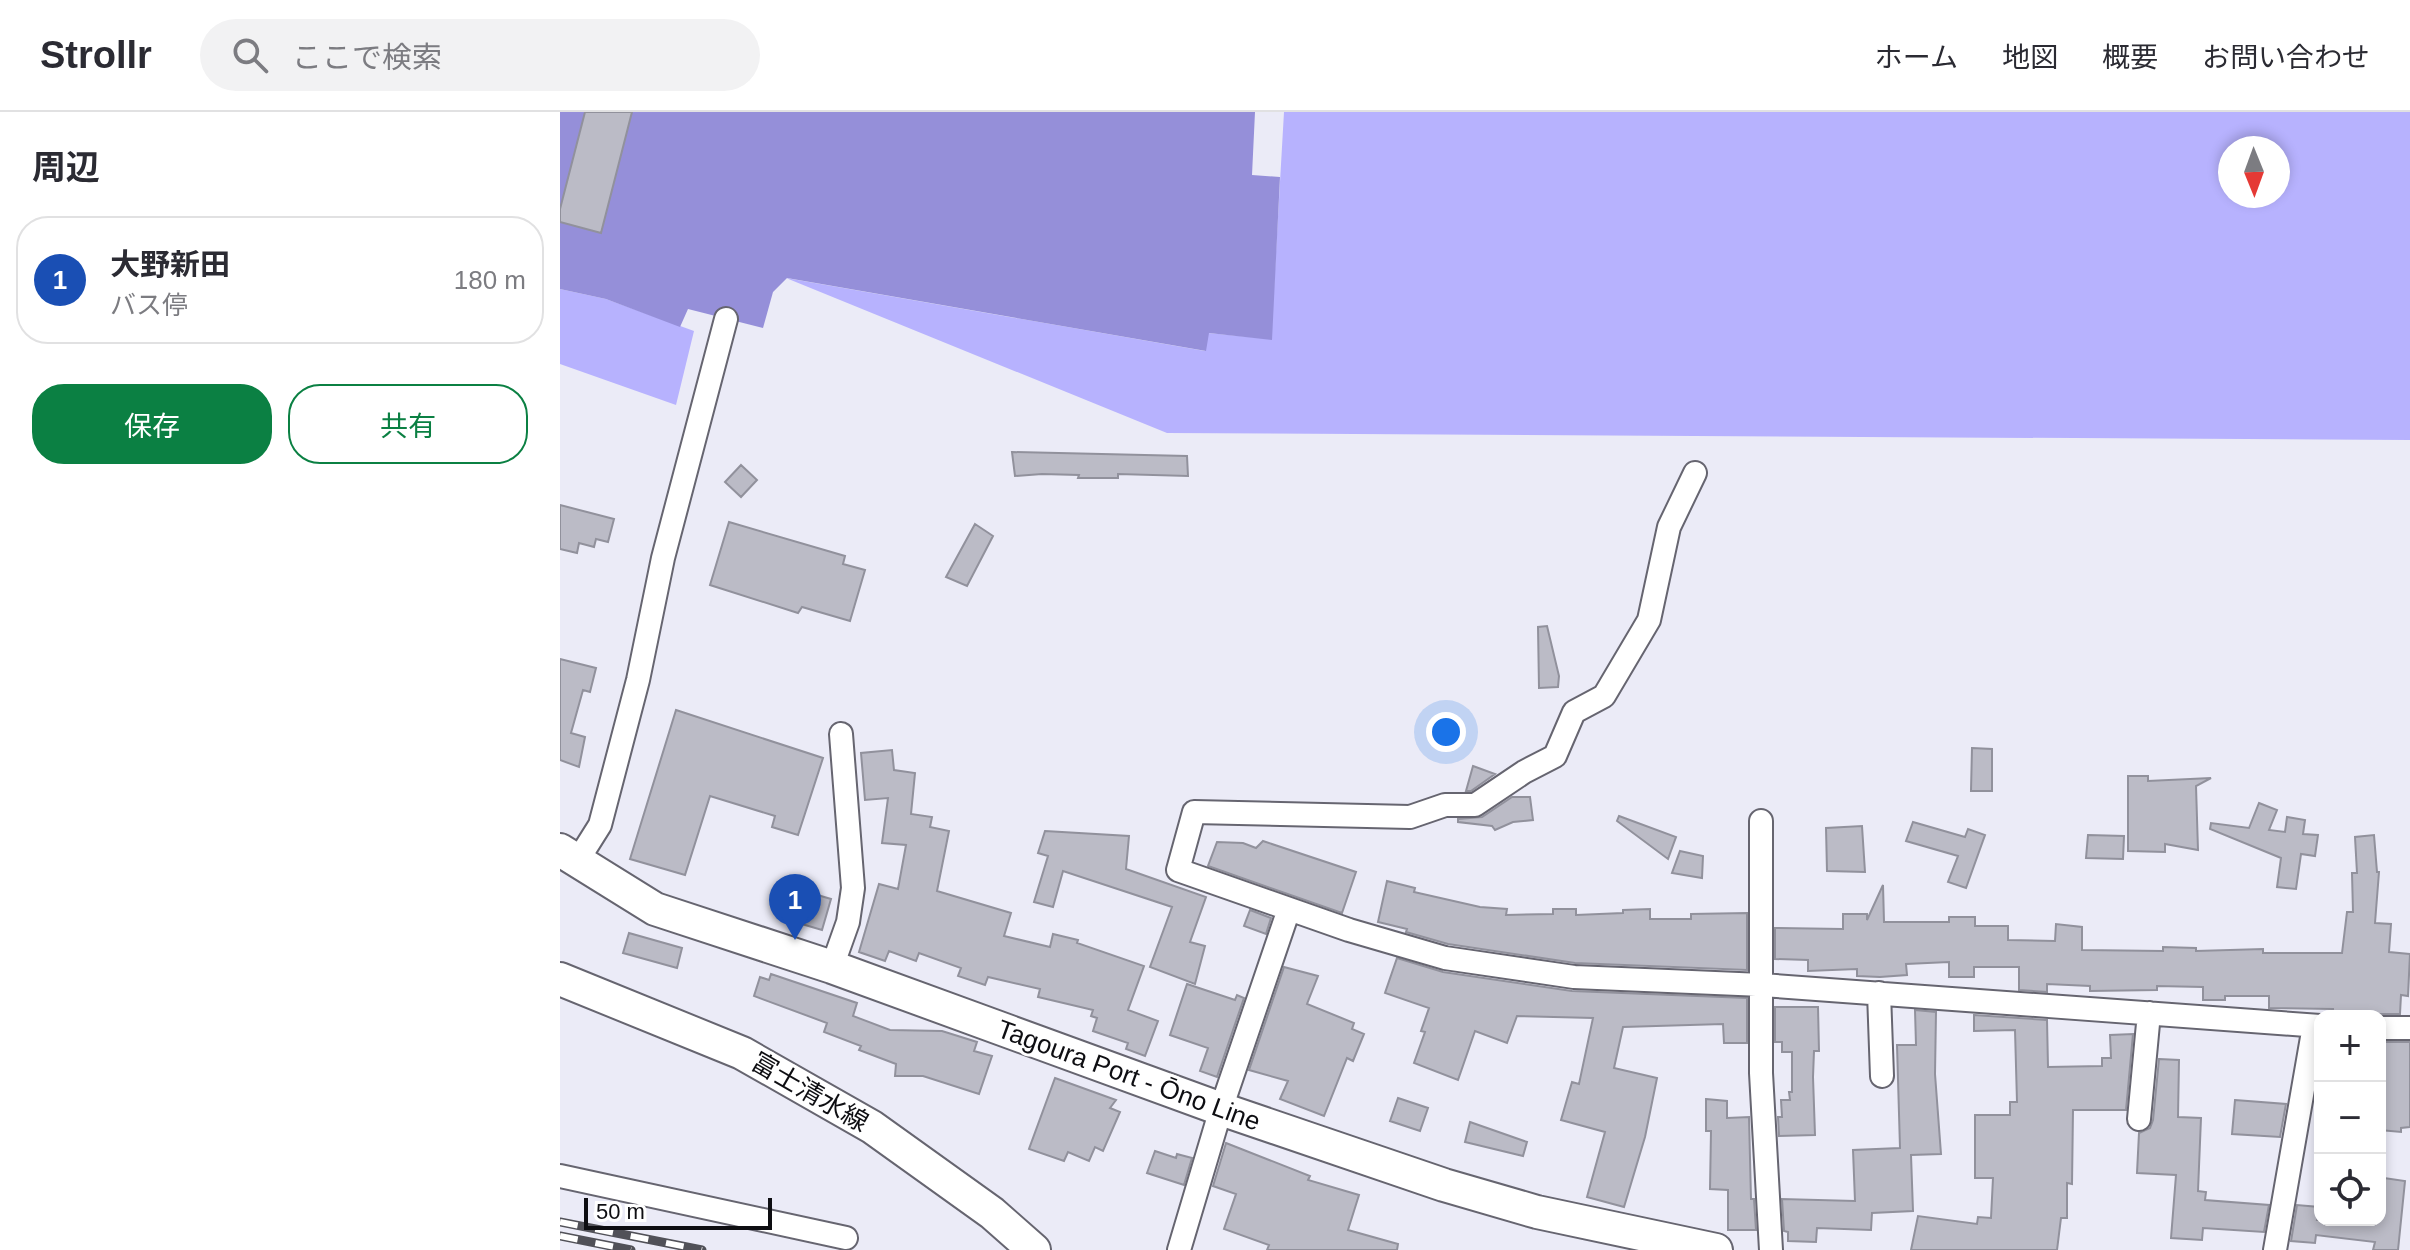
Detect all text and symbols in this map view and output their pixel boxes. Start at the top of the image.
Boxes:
search box [200,19,760,91]
icon: search [228,33,272,77]
text: Strollr [40,34,152,76]
text: ここで検索 [292,41,442,74]
text: ホーム [1875,42,1958,73]
text: 地図 [2002,42,2058,73]
text: 概要 [2102,42,2158,73]
text: お問い合わせ [2202,42,2370,73]
north arrow [2218,136,2290,208]
text: 周辺 [32,148,100,186]
text: 大野新田 [110,248,230,281]
text: 1 [53,265,67,295]
text: 180 m [454,265,526,295]
text: バス停 [110,290,188,320]
button: 保存 [32,384,272,464]
button: 共有 [288,384,528,464]
your location [1426,712,1466,752]
pin: 1 [769,874,821,940]
map controls [2314,1010,2386,1226]
button: + [2314,1010,2386,1082]
street label: Tagoura Port - Ōno Line [993,1013,1265,1137]
street label: 富士清水線 [746,1047,874,1137]
button: − [2314,1082,2386,1154]
button: locate [2314,1154,2386,1226]
scale bar [584,1194,772,1230]
text: 50 m [596,1199,645,1224]

